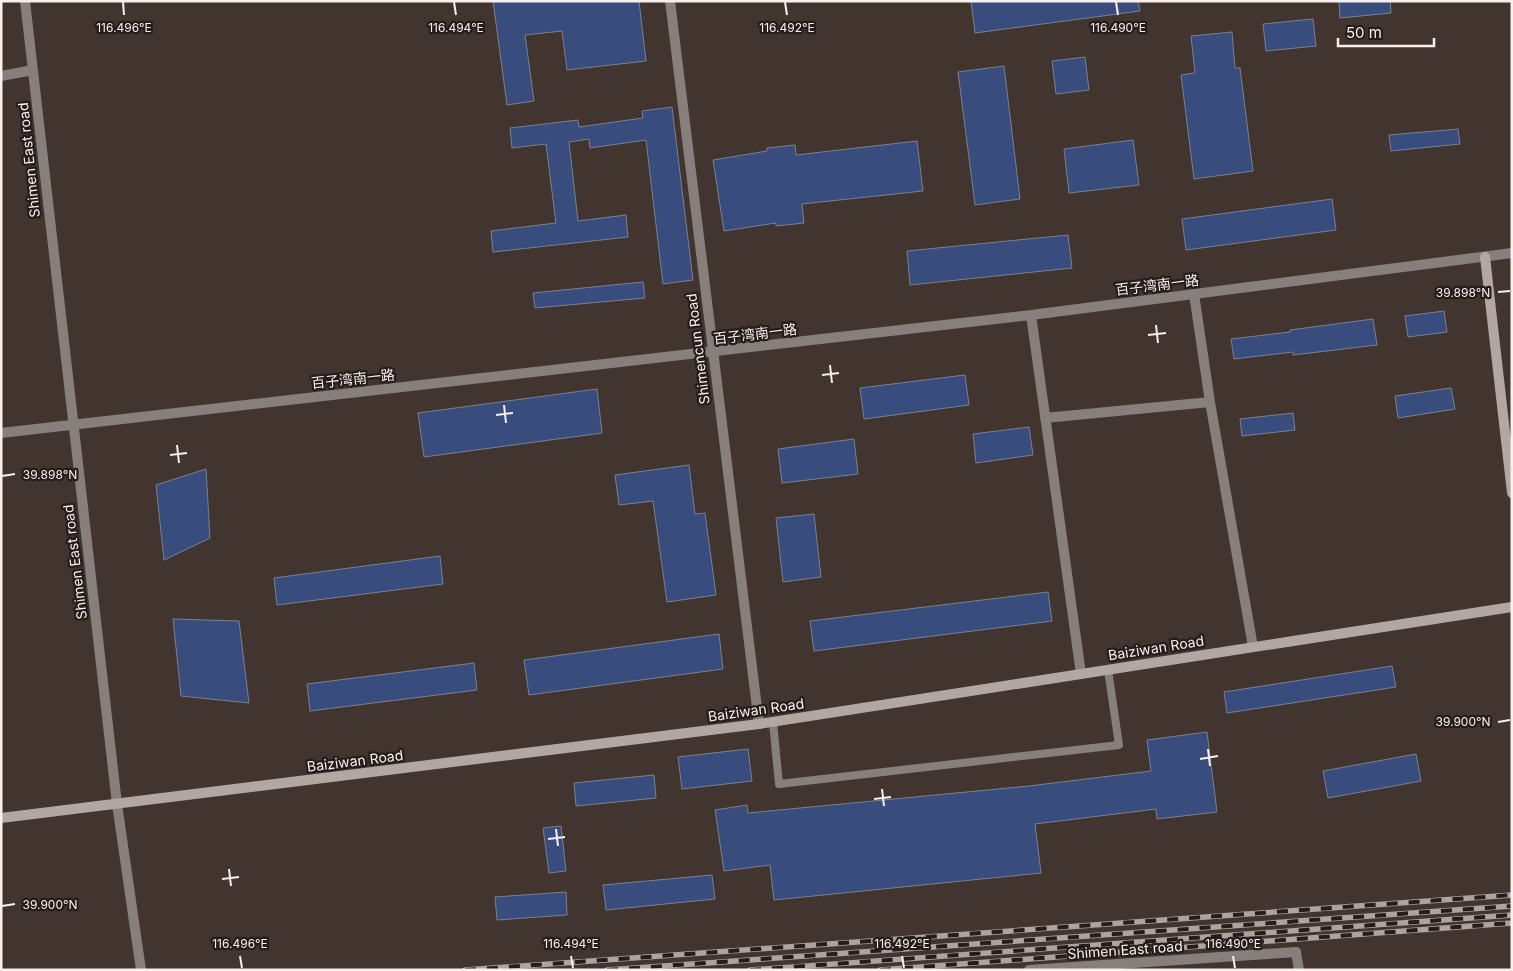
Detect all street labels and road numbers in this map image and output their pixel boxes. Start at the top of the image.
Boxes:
street label: Shimen East road [14,102,43,218]
street label: 百子湾南一路 [1114,271,1200,298]
street label: Shimencun Road [682,293,713,405]
street label: 百子湾南一路 [712,320,798,347]
street label: 百子湾南一路 [310,366,396,391]
street label: Shimen East road [59,504,90,620]
street label: Baiziwan Road [1107,632,1205,663]
street label: Baiziwan Road [707,694,805,725]
street label: Baiziwan Road [306,746,404,775]
street label: Shimen East road [1067,937,1183,962]

